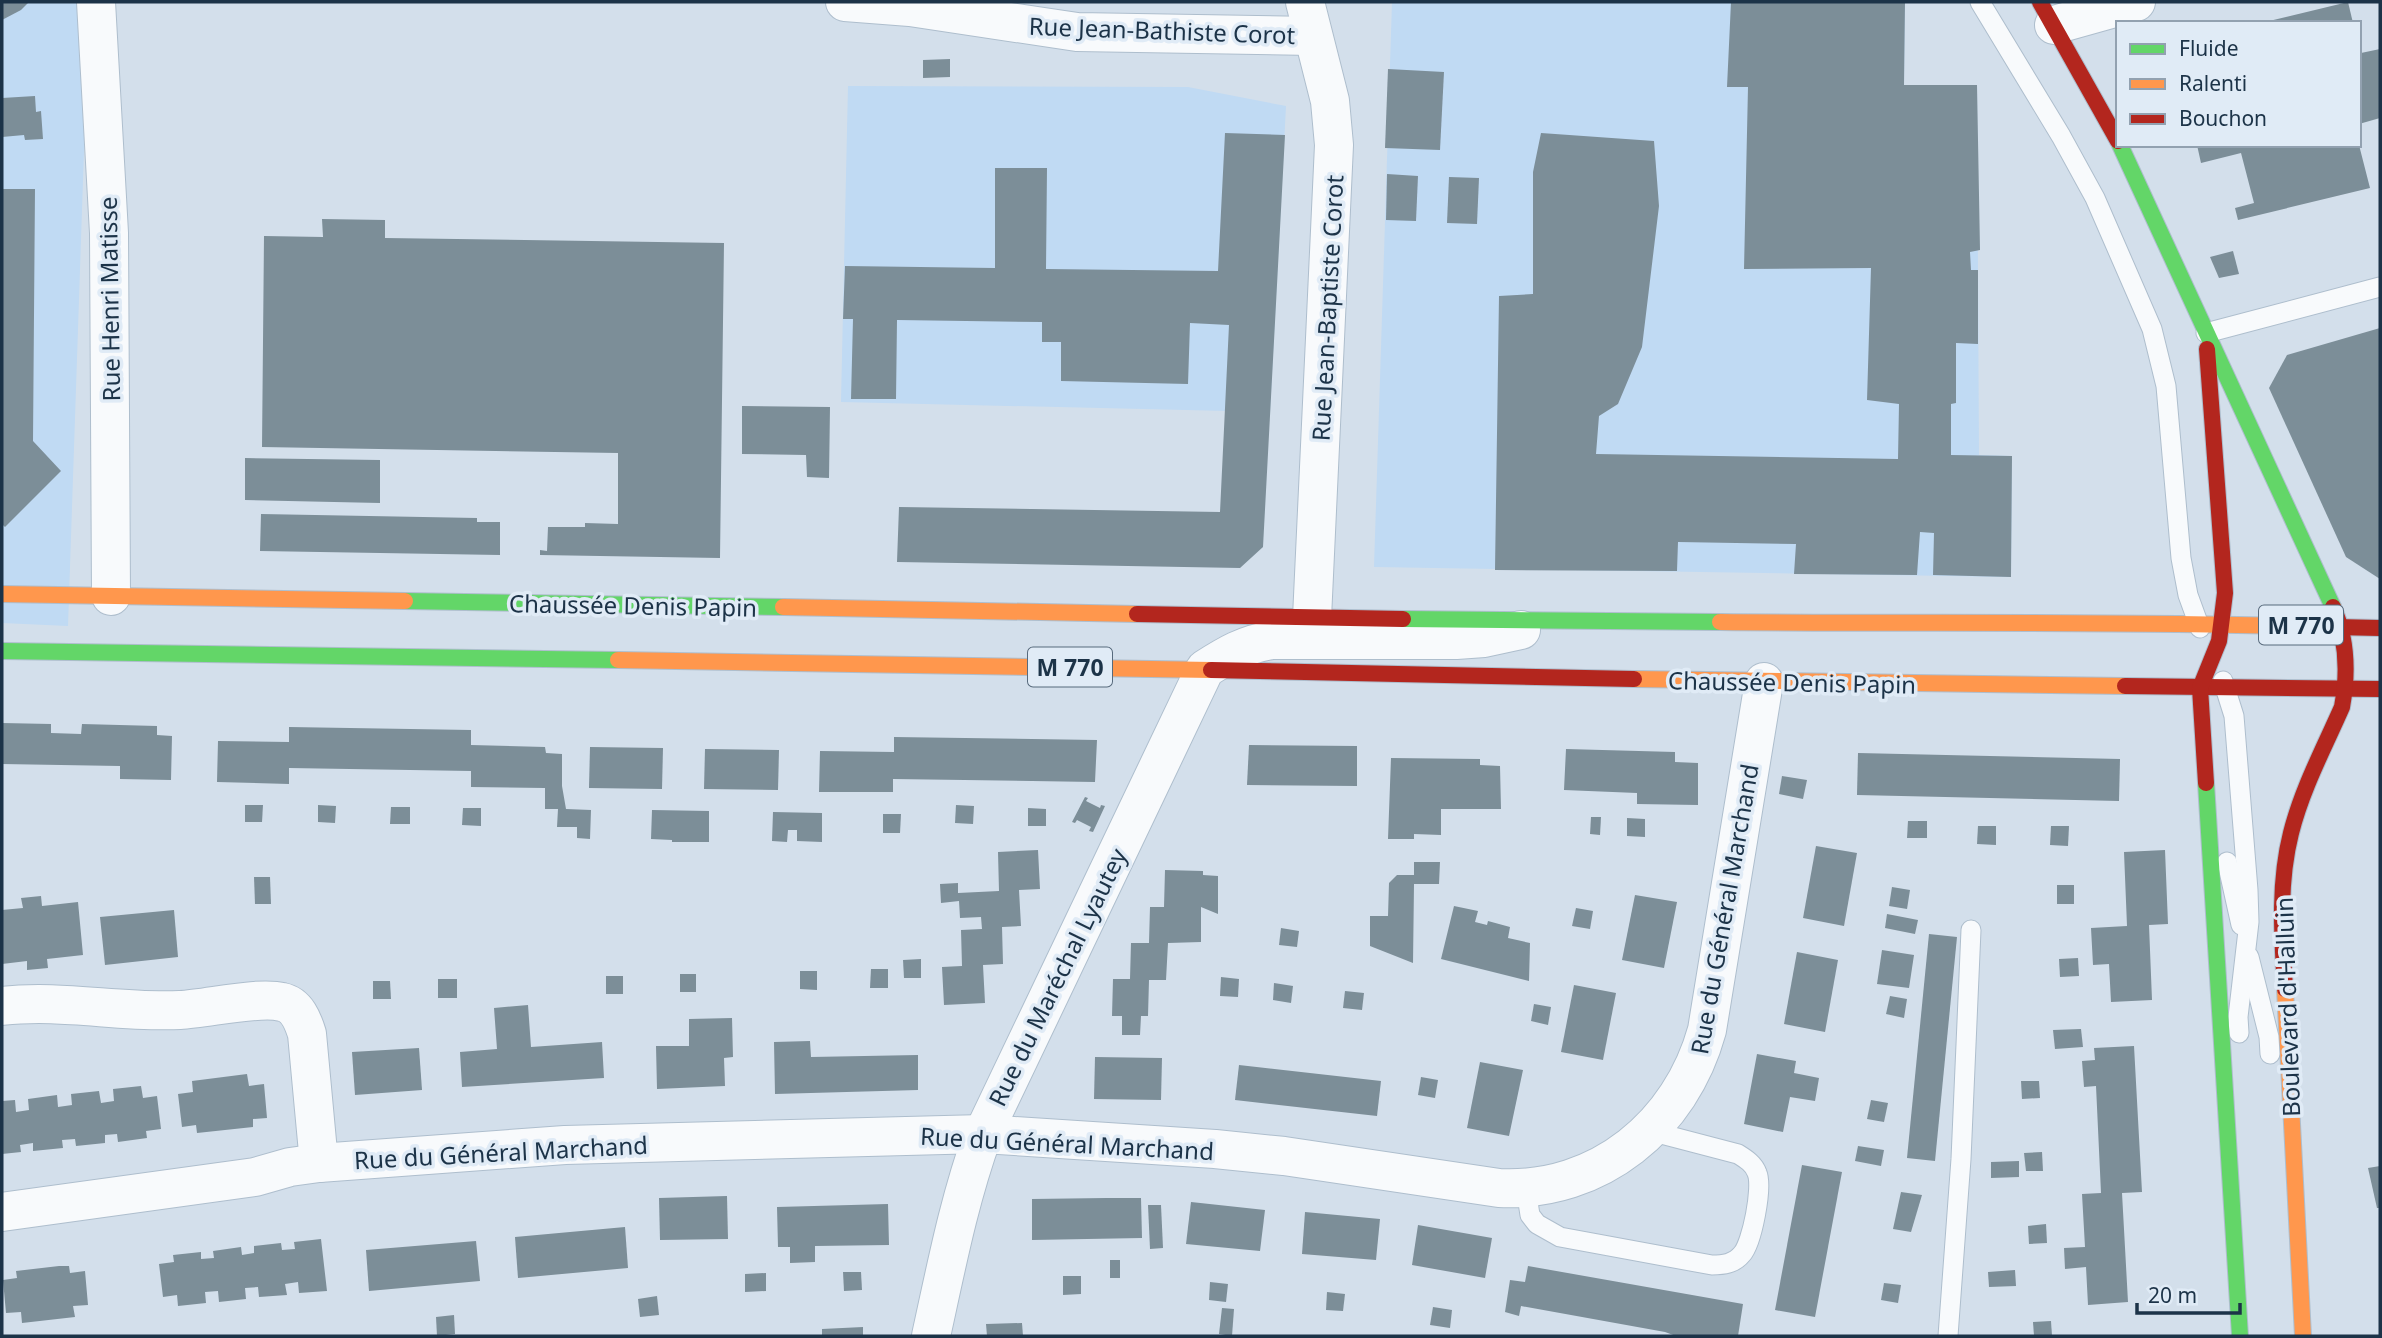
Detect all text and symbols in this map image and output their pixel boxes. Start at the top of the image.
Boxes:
street label: Rue Jean-Bathiste Corot [1028,9,1296,51]
legend [2116,21,2361,147]
text: Fluide [2179,34,2238,62]
text: Ralenti [2179,69,2247,97]
text: Bouchon [2179,104,2267,132]
street label: Rue Jean-Baptiste Corot [1304,174,1350,442]
street label: Rue Henri Matisse [91,196,127,402]
street label: Chaussée Denis Papin [509,586,757,624]
road number: M 770 [2259,606,2343,645]
road number: M 770 [1028,648,1112,687]
street label: Chaussée Denis Papin [1668,663,1916,701]
street label: Rue du Général Marchand [1682,761,1766,1057]
street label: Rue du Maréchal Lyautey [980,842,1134,1111]
street label: Boulevard d'Halluin [2267,897,2307,1117]
street label: Rue du Général Marchand [919,1119,1215,1167]
street label: Rue du Général Marchand [353,1128,649,1176]
scale bar [2137,1272,2240,1316]
text: 20 m [2148,1281,2197,1309]

